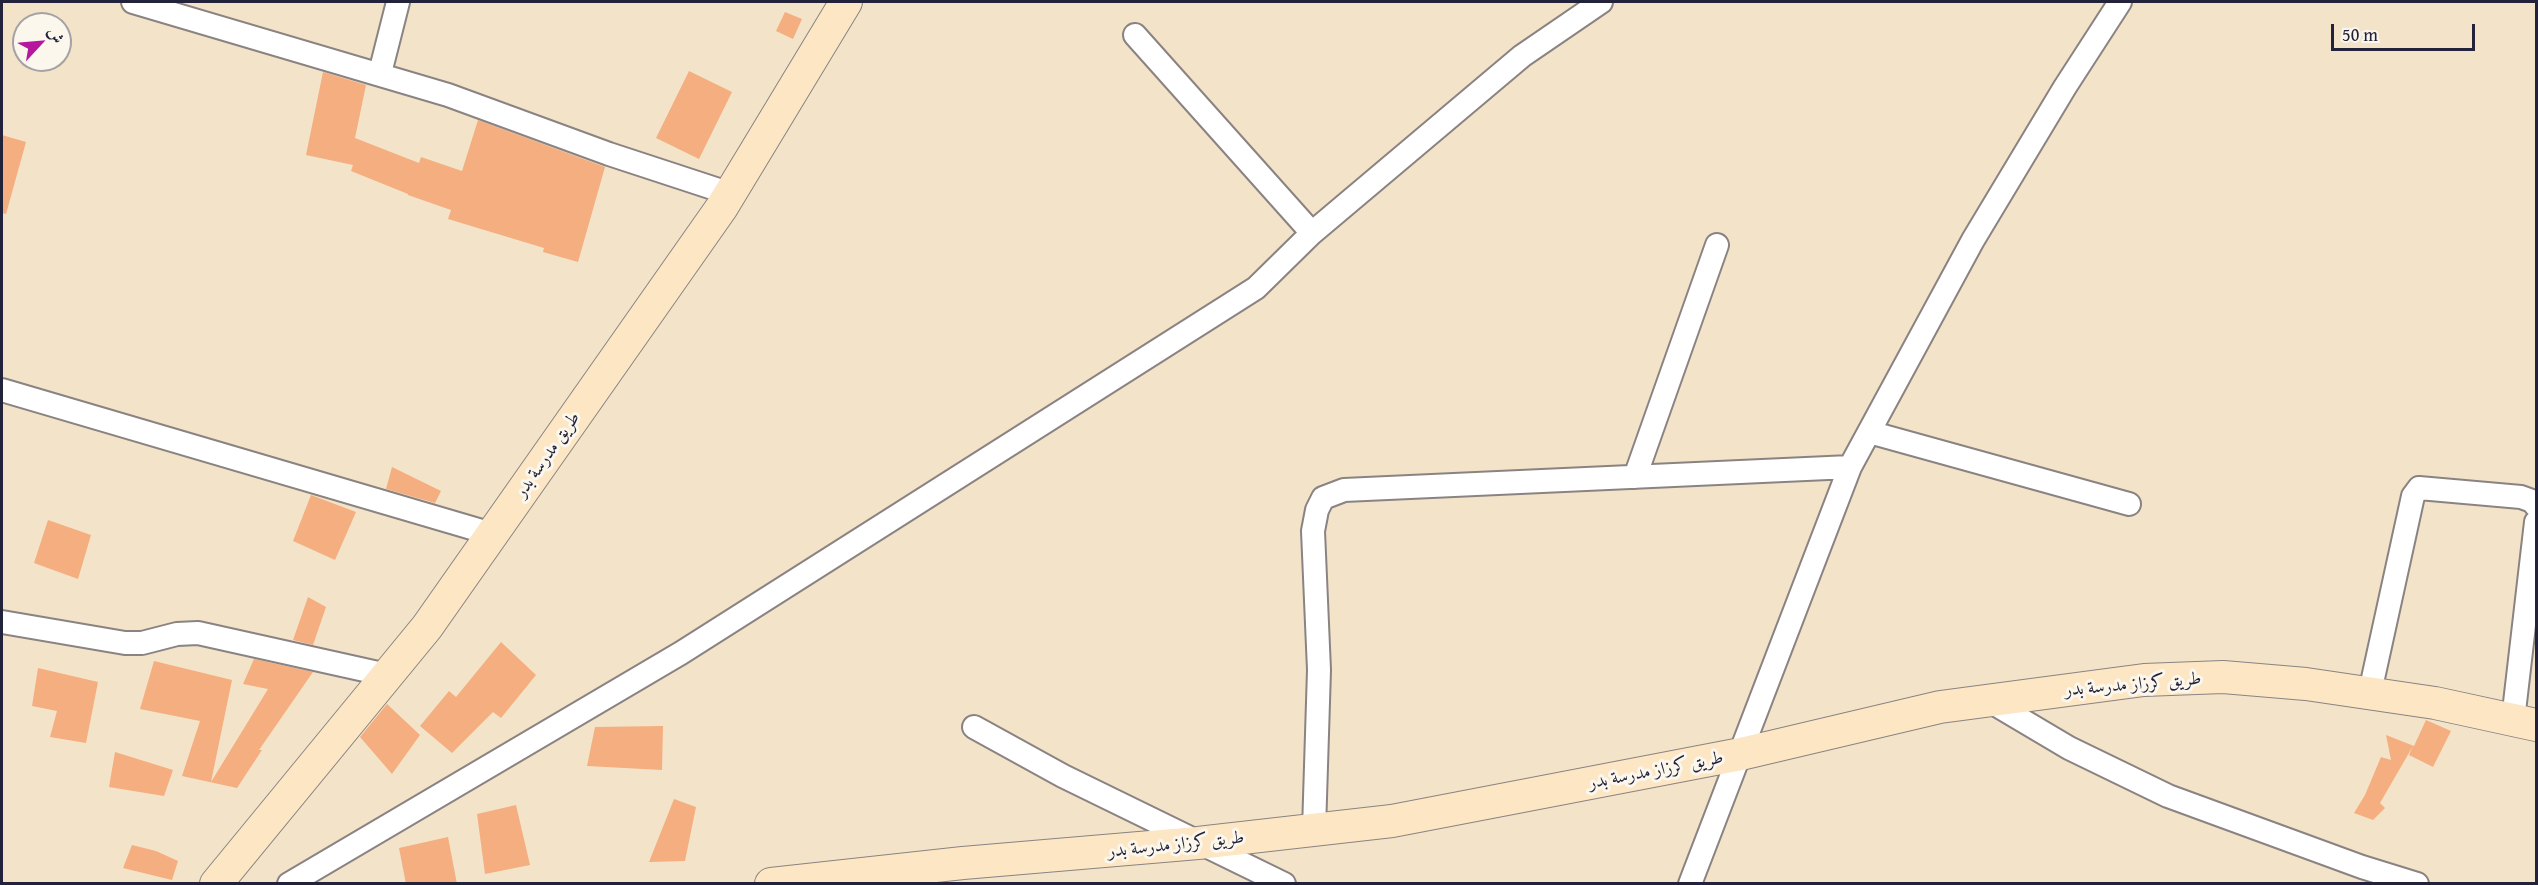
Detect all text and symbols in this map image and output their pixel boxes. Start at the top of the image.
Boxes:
north arrow [12,12,72,72]
scale bar [2334,12,2478,50]
text: 50 m [2342,21,2378,48]
text: ش [42,23,71,47]
street label: طريق مدرسة بدر [511,408,585,502]
street label: طريق كرزاز مدرسة بدر [2064,668,2202,702]
street label: طريق كرزاز مدرسة بدر [1587,747,1725,795]
street label: طريق كرزاز مدرسة بدر [1107,827,1245,863]

